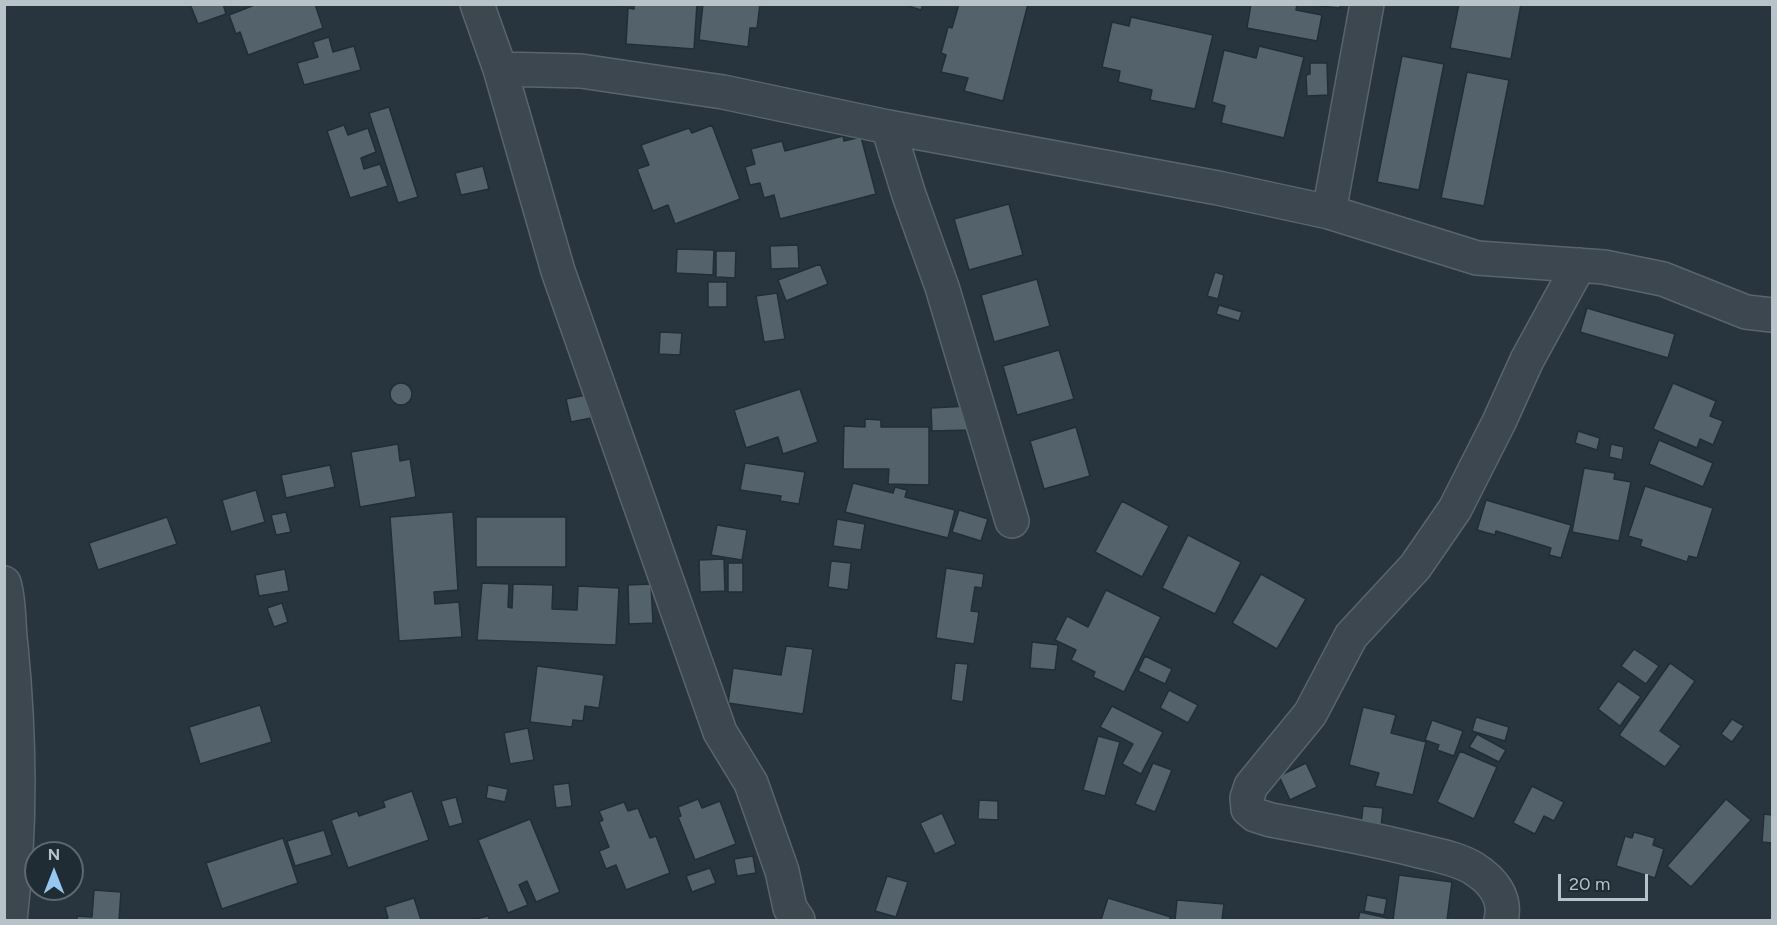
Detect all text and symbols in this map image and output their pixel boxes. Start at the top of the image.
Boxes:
north arrow [24,841,84,901]
text: N [48,845,60,864]
scale bar [1561,862,1651,900]
text: 20 m [1569,873,1610,895]

